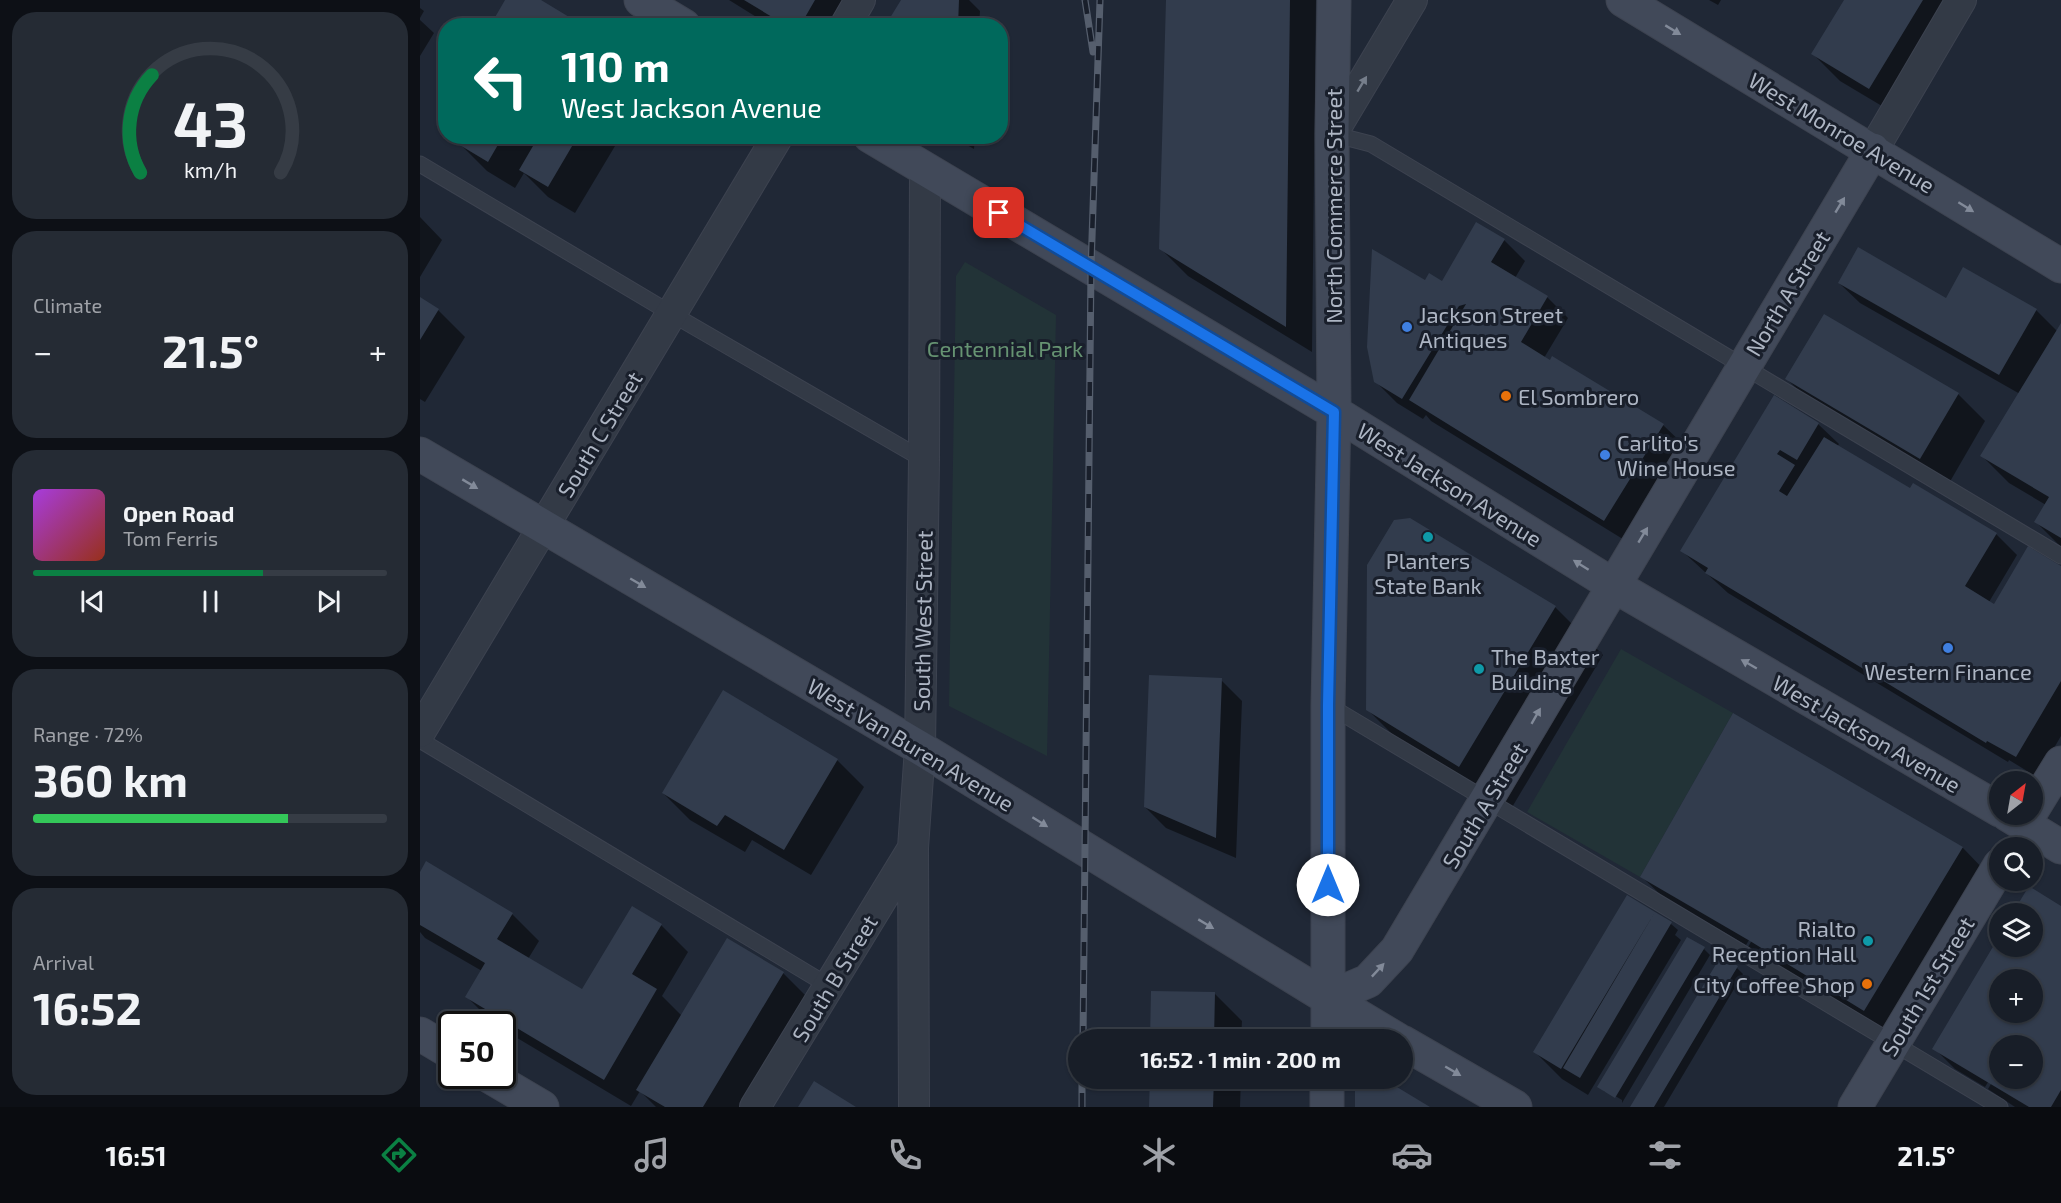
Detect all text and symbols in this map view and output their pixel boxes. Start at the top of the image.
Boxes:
one-way arrow [1665,25,1681,36]
text: 110 m [561,40,670,90]
icon: left [462,42,540,120]
street label: West Monroe Avenue [1744,66,1940,198]
one-way arrow [1356,76,1367,92]
text: 43 [172,85,248,160]
street label: North Commerce Street [1320,88,1346,324]
text: West Jackson Avenue [561,91,822,123]
text: km/h [183,157,237,182]
pin [973,187,1024,238]
icon: arrive [982,196,1015,229]
one-way arrow [1835,196,1845,213]
one-way arrow [1958,202,1974,213]
street label: North A Street [1739,226,1835,360]
text: Climate [33,293,102,317]
place label: Jackson Street Antiques [1419,301,1563,352]
marker: Jackson Street Antiques [1400,320,1414,334]
text: 21.5° [162,323,259,377]
text: − [33,331,52,371]
text: + [369,331,387,371]
park label: Centennial Park [927,335,1083,361]
street label: South C Street [551,366,647,502]
place label: El Sombrero [1518,383,1639,409]
marker: El Sombrero [1499,389,1513,403]
street label: West Jackson Avenue [1353,417,1547,551]
place label: Carlito's Wine House [1617,429,1736,480]
marker: Carlito's Wine House [1598,448,1612,462]
one-way arrow [462,478,478,489]
text: Open Road [123,500,235,526]
text: Tom Ferris [123,526,218,550]
one-way arrow [1638,527,1649,543]
street label: South West Street [907,530,937,712]
marker: Planters State Bank [1421,530,1435,544]
place label: Planters State Bank [1374,547,1482,598]
one-way arrow [1573,560,1590,571]
one-way arrow [630,578,647,588]
icon: previous [76,585,109,618]
icon: pause [194,585,227,618]
icon: next [312,585,345,618]
marker: Western Finance [1941,641,1955,655]
place label: The Baxter Building [1491,643,1600,694]
place label: Western Finance [1864,658,2032,684]
one-way arrow [1740,659,1757,669]
marker: The Baxter Building [1472,662,1486,676]
street label: West Jackson Avenue [1769,669,1965,797]
street label: West Van Buren Avenue [803,672,1019,816]
one-way arrow [1531,708,1542,724]
text: Range · 72% [33,722,143,746]
street label: South A Street [1436,737,1532,873]
text: 360 km [33,752,188,806]
north arrow [1989,771,2043,825]
map controls [1989,771,2043,1089]
one-way arrow [1032,817,1048,828]
button: search [1989,837,2043,891]
position arrow [1296,853,1360,917]
button: layers [1989,903,2043,957]
street label: South B Street [786,910,882,1046]
street label: South 1st Street [1875,912,1979,1060]
place label: Rialto Reception Hall [1712,915,1856,966]
one-way arrow [1198,919,1215,930]
marker: Rialto Reception Hall [1861,934,1875,948]
text: Arrival [33,950,94,974]
one-way arrow [1371,963,1384,978]
button: + [1989,969,2043,1023]
place label: City Coffee Shop [1693,971,1855,997]
marker: City Coffee Shop [1860,977,1874,991]
text: 16:52 [33,980,142,1034]
speed limit sign: 50 [438,1011,516,1089]
button: − [1989,1035,2043,1089]
text: 16:52 · 1 min · 200 m [1140,1046,1341,1072]
one-way arrow [1445,1066,1461,1077]
icon: directions [378,1134,420,1176]
icon: music [631,1134,673,1176]
icon: phone [884,1134,926,1176]
icon: climate [1138,1134,1180,1176]
icon: car [1391,1134,1433,1176]
icon: filters [1644,1134,1686,1176]
text: 16:51 [106,1139,167,1171]
text: 21.5° [1897,1139,1955,1171]

